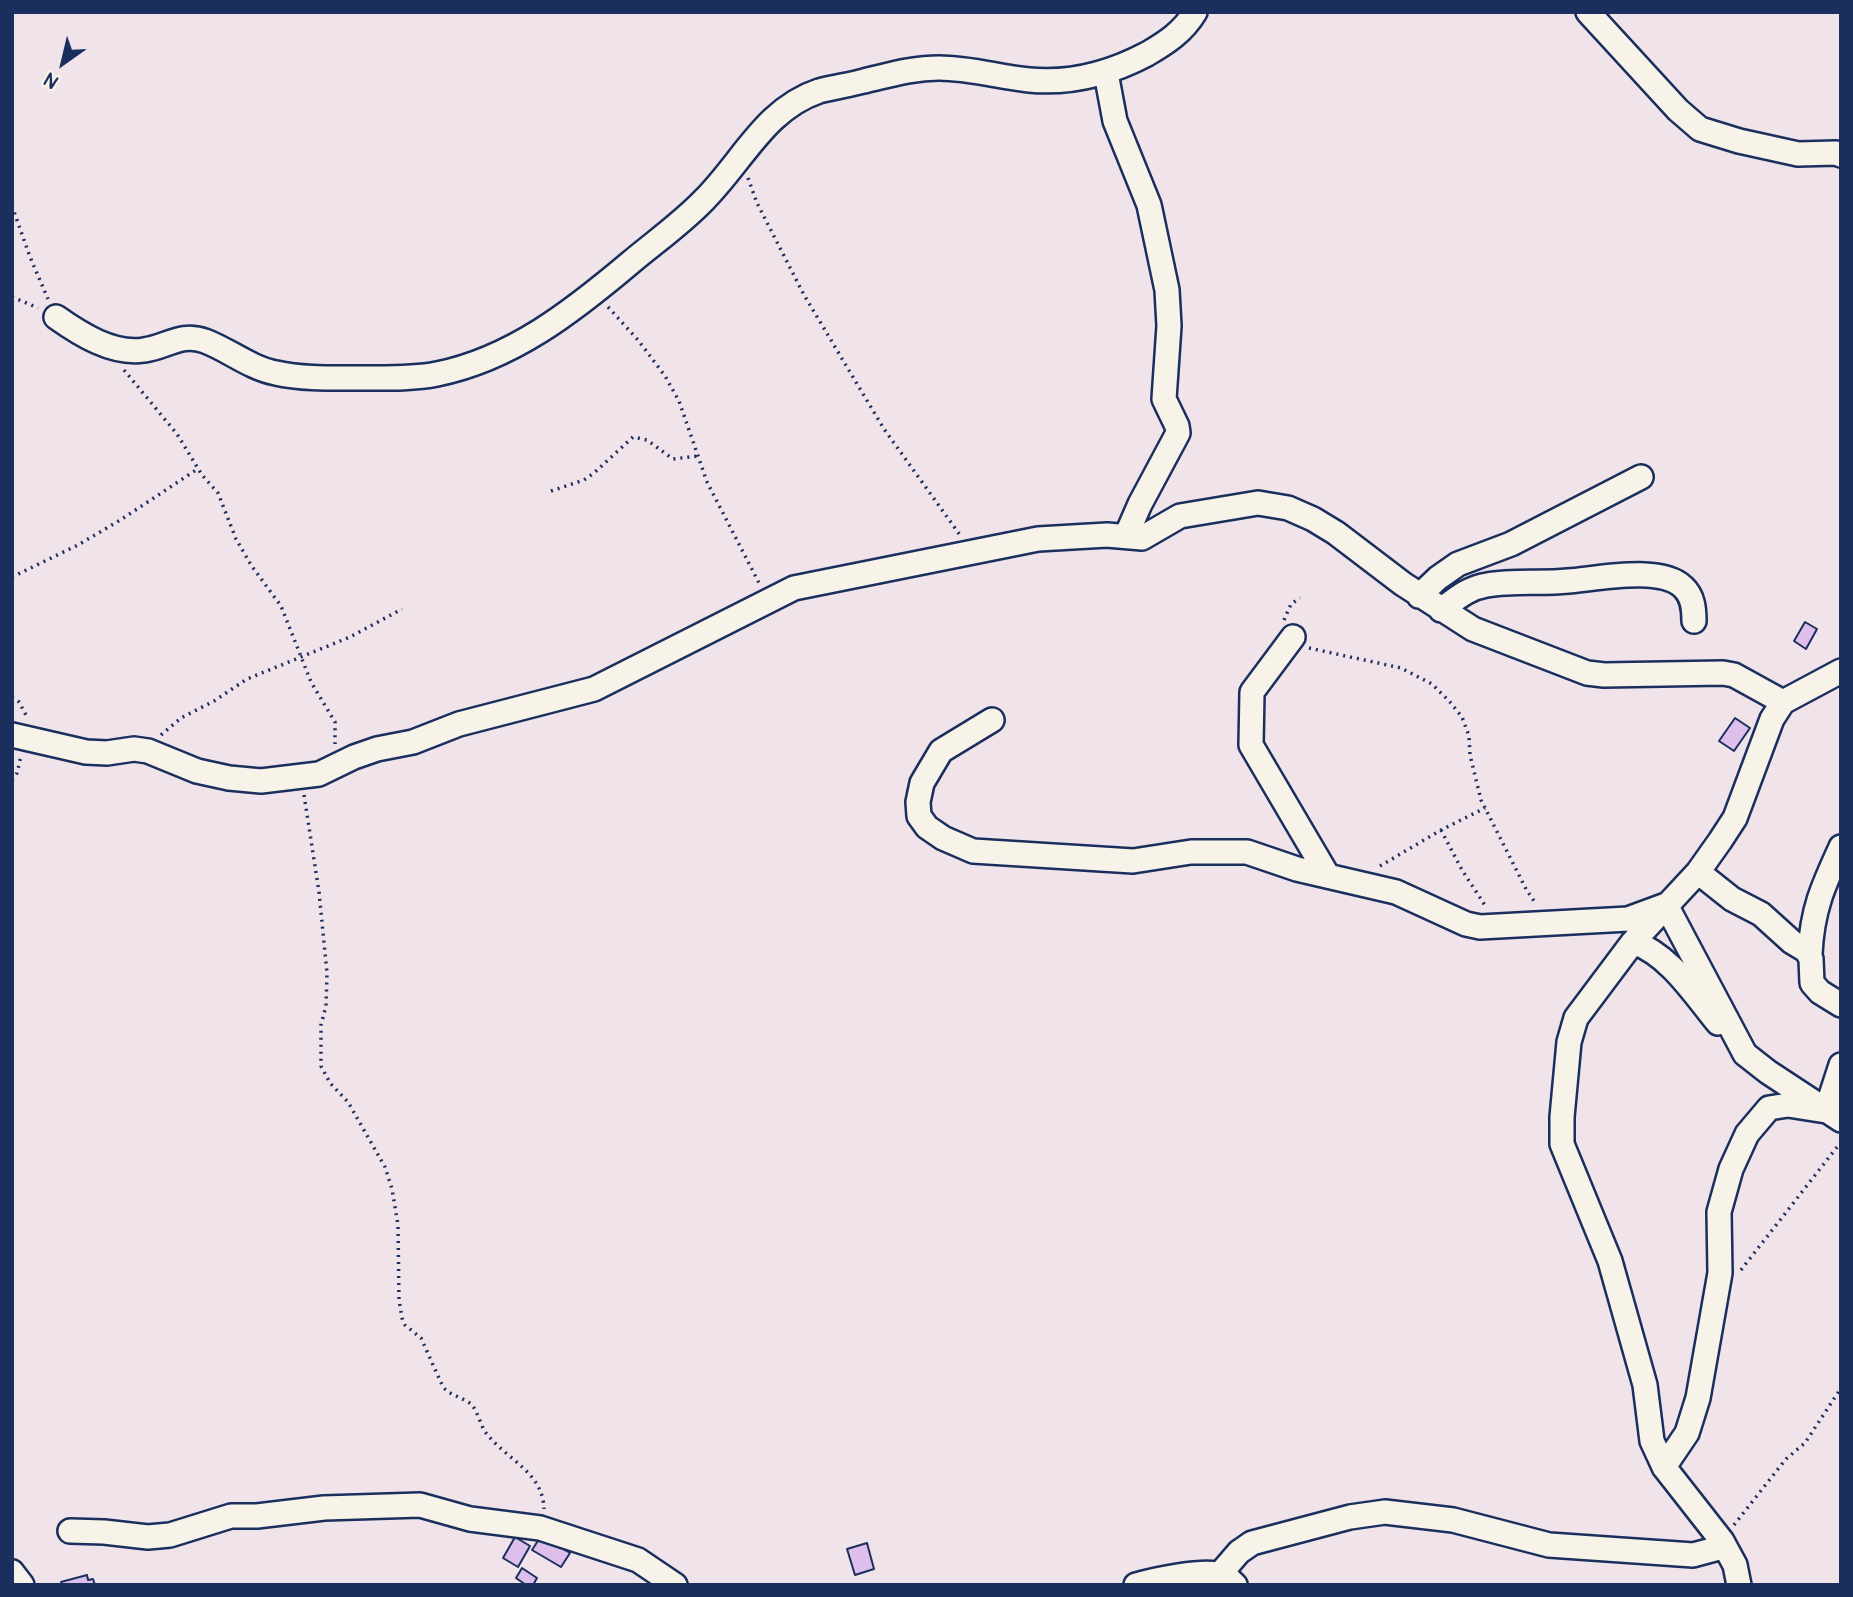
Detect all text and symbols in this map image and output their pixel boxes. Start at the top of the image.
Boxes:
north arrow [28,28,98,98]
text: N [39,67,63,94]

